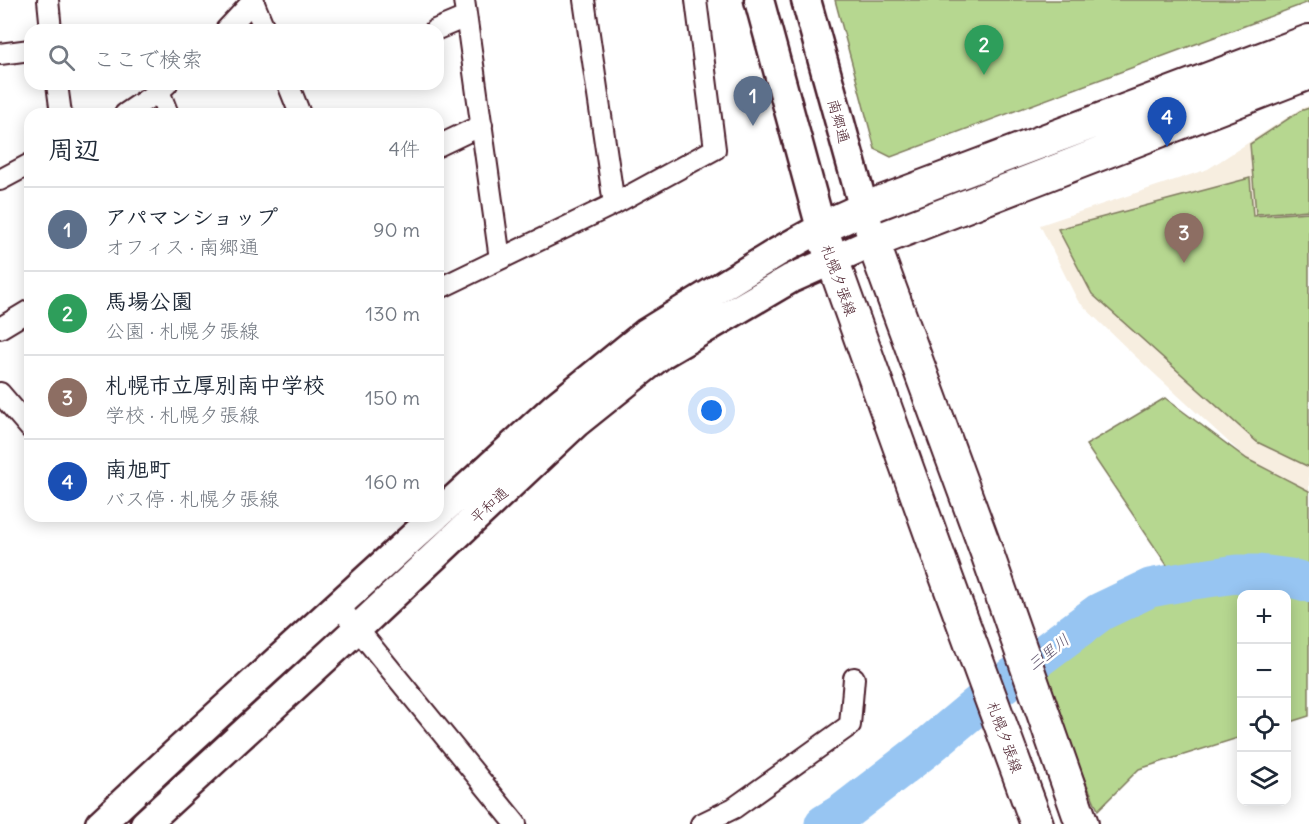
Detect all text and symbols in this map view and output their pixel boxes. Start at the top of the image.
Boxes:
search box [24,24,444,90]
pin: 2 [964,26,1004,75]
icon: search [45,41,78,74]
text: ここで検索 [93,45,203,73]
pin: 1 [734,76,772,126]
street label: 南郷通 [824,97,854,145]
pin: 4 [1148,98,1186,147]
text: 周辺 [48,133,100,166]
text: 4件 [388,136,420,161]
text: アパマンショップ [105,203,278,231]
pin: 3 [1164,214,1204,263]
text: 1 [64,217,71,242]
text: 90 m [373,217,420,242]
text: オフィス · 南郷通 [105,234,259,259]
street label: 札幌夕張線 [817,242,861,318]
text: 馬場公園 [105,287,193,315]
text: 2 [62,301,73,326]
text: 130 m [365,301,420,326]
text: 公園 · 札幌夕張線 [105,318,259,343]
text: 札幌市立厚別南中学校 [105,371,325,399]
text: 3 [62,385,73,410]
text: 150 m [365,385,420,410]
your location [697,396,726,425]
text: 学校 · 札幌夕張線 [105,402,259,427]
text: 南旭町 [105,455,171,483]
text: 4 [62,469,73,494]
text: 160 m [365,469,420,494]
street label: 平和通 [466,483,512,527]
text: バス停 · 札幌夕張線 [105,486,279,511]
map controls [1237,590,1291,806]
button: + [1237,590,1291,644]
water label: 三里川 [1023,629,1073,675]
button: − [1237,644,1291,698]
button: locate [1237,698,1291,752]
street label: 札幌夕張線 [983,699,1027,775]
button: layers [1237,752,1291,806]

